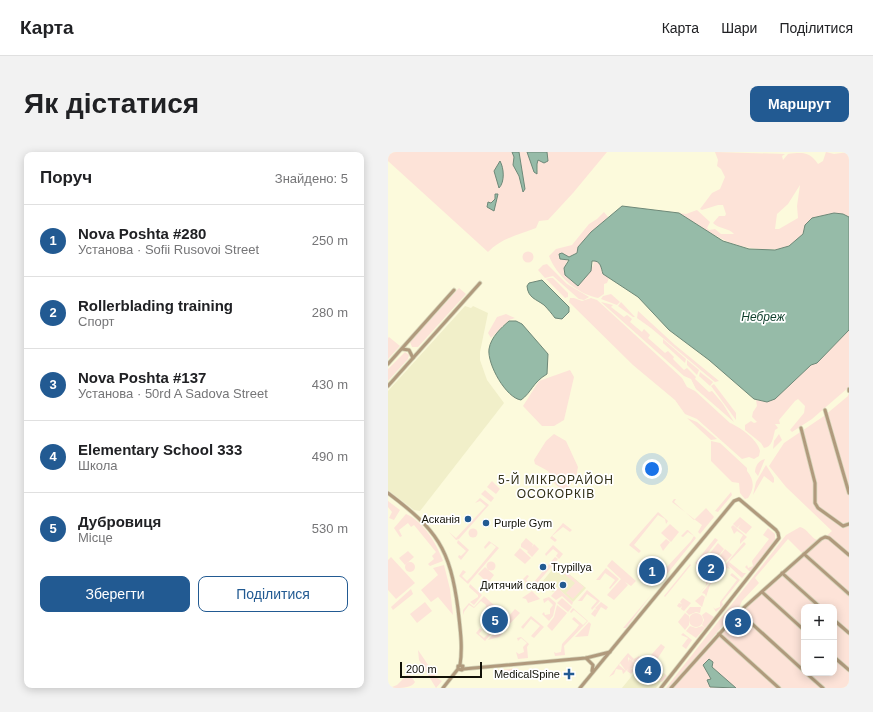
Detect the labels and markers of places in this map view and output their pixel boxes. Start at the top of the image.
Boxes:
place label: Асканія [422,513,460,525]
marker: Асканія [463,514,473,524]
place label: Purple Gym [494,517,552,529]
marker: Purple Gym [481,518,491,528]
pin: 2 [698,553,724,583]
pin: 1 [639,556,665,586]
place label: Trypillya [551,561,592,573]
marker: Trypillya [538,562,548,572]
place label: Дитячий садок [480,579,555,591]
marker: Дитячий садок [558,580,568,590]
pin: 5 [482,605,508,635]
pin: 3 [725,607,751,637]
pin: 4 [635,655,661,685]
place label: MedicalSpine [494,668,560,680]
marker: MedicalSpine [563,668,575,680]

